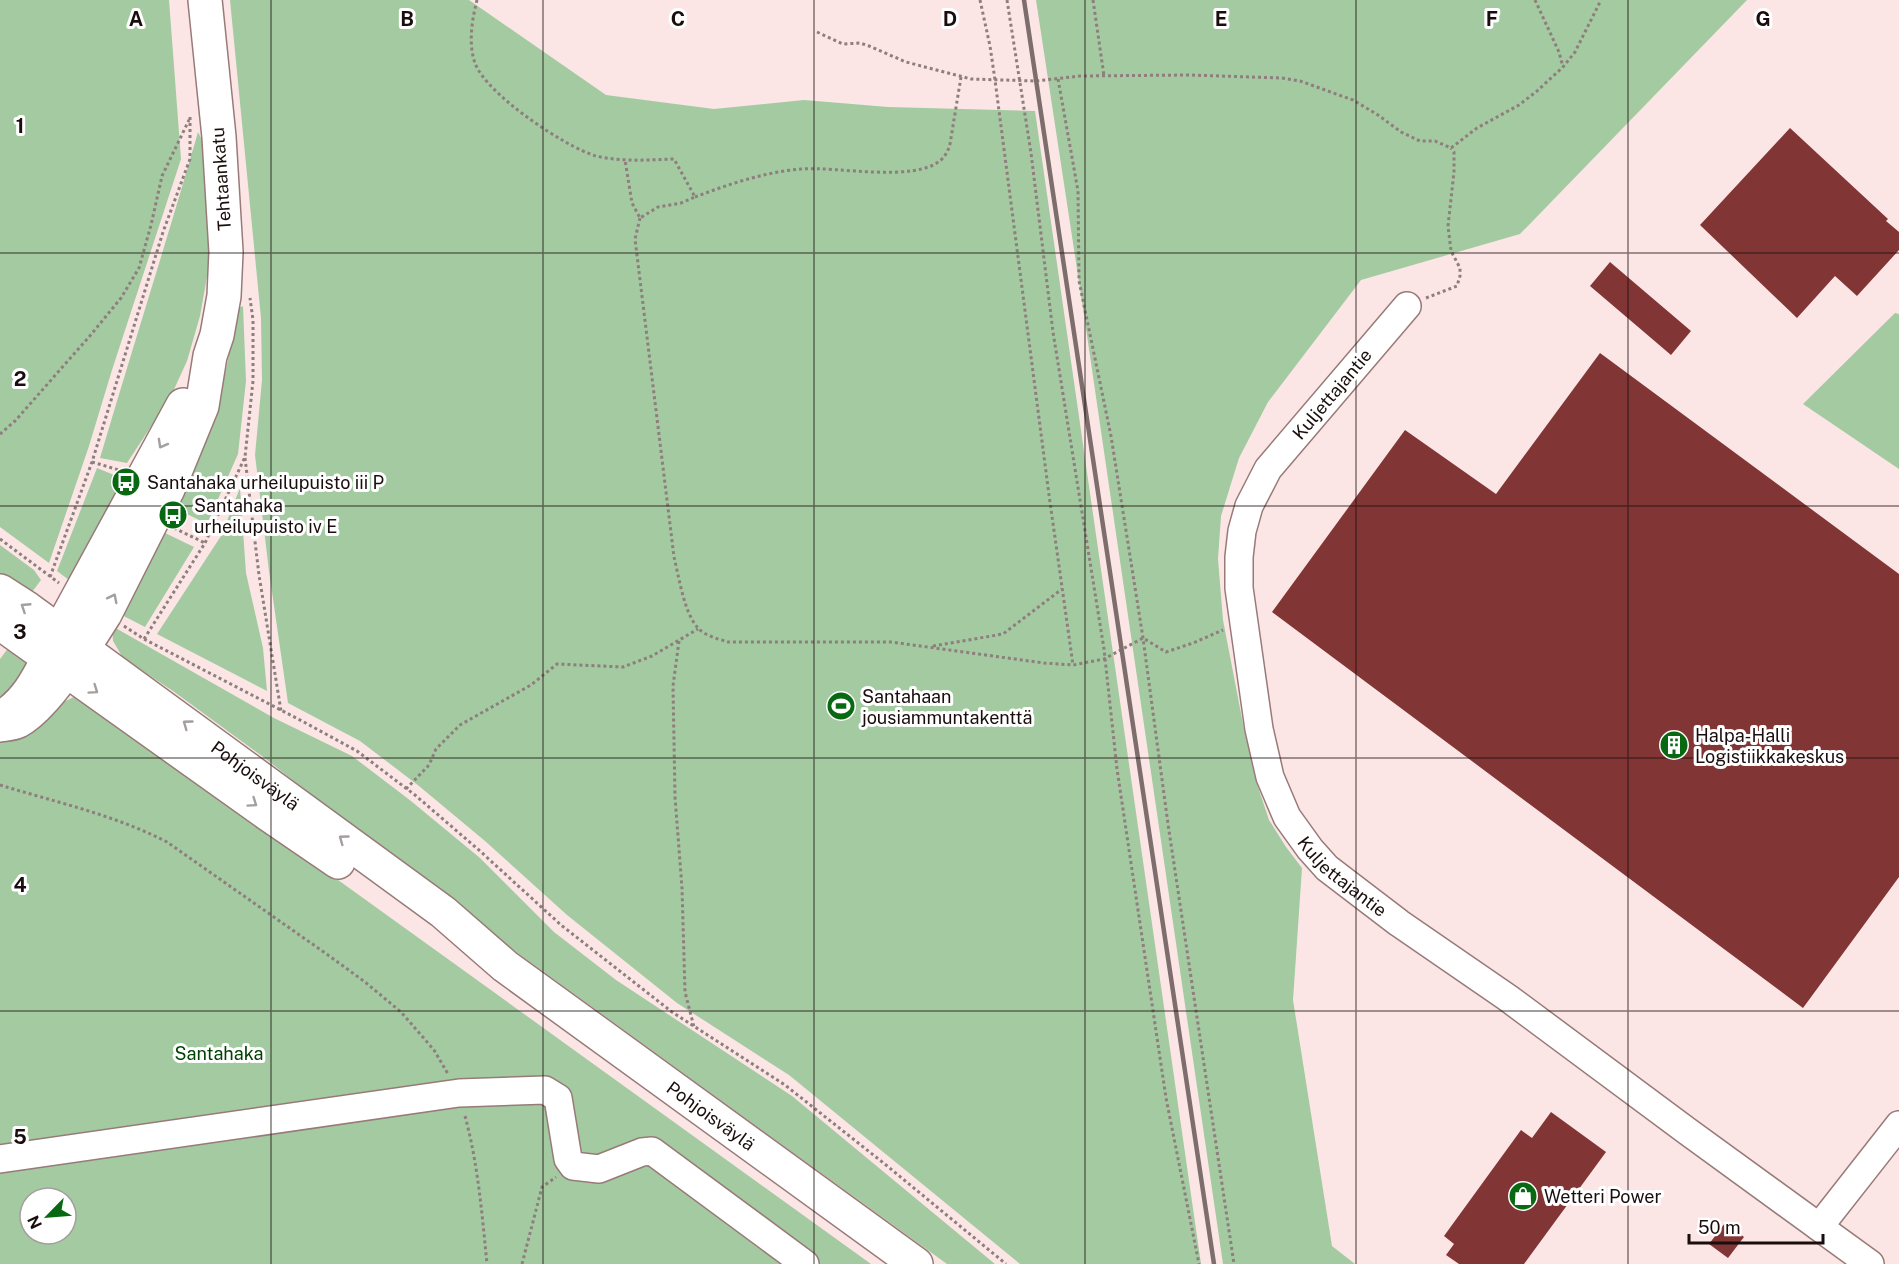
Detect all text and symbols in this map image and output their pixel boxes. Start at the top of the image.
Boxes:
text: A [129,7,143,31]
text: B [400,7,414,31]
text: C [671,7,685,31]
text: D [943,7,957,31]
text: E [1215,7,1227,31]
text: F [1486,7,1498,31]
text: G [1755,7,1771,31]
text: 1 [16,114,24,138]
street label: Tehtaankatu [207,127,235,231]
street label: Kuljettajantie [1288,345,1376,443]
text: 2 [14,367,26,391]
one-way arrow [158,438,169,449]
bus stop icon: Santahaka urheilupuisto iii P [110,466,142,498]
place label: Santahaka urheilupuisto iii P [147,472,384,493]
place label: Santahaka urheilupuisto iv E [194,495,337,537]
bus stop icon: Santahaka urheilupuisto iv E [157,499,189,531]
one-way arrow [106,594,117,605]
one-way arrow [21,602,31,614]
text: 3 [13,620,27,644]
one-way arrow [87,683,98,694]
place label: Santahaan jousiammuntakenttä [861,686,1032,728]
sports icon: Santahaan jousiammuntakenttä [825,690,857,722]
one-way arrow [182,720,193,731]
place label: Halpa-Halli Logistiikkakeskus [1695,725,1844,767]
building icon: Halpa-Halli Logistiikkakeskus [1658,729,1690,761]
street label: Pohjoisväylä [207,736,304,814]
one-way arrow [246,796,257,807]
street label: Kuljettajantie [1294,832,1391,921]
one-way arrow [339,835,350,846]
text: 4 [13,873,27,897]
park label: Santahaka [175,1043,263,1064]
street label: Pohjoisväylä [663,1076,759,1154]
text: 5 [13,1125,27,1149]
shop icon: Wetteri Power [1507,1180,1539,1212]
north arrow [18,1186,78,1246]
place label: Wetteri Power [1544,1186,1662,1207]
scale bar [1689,1207,1822,1245]
text: N [24,1212,46,1232]
text: 50 m [1698,1217,1741,1238]

